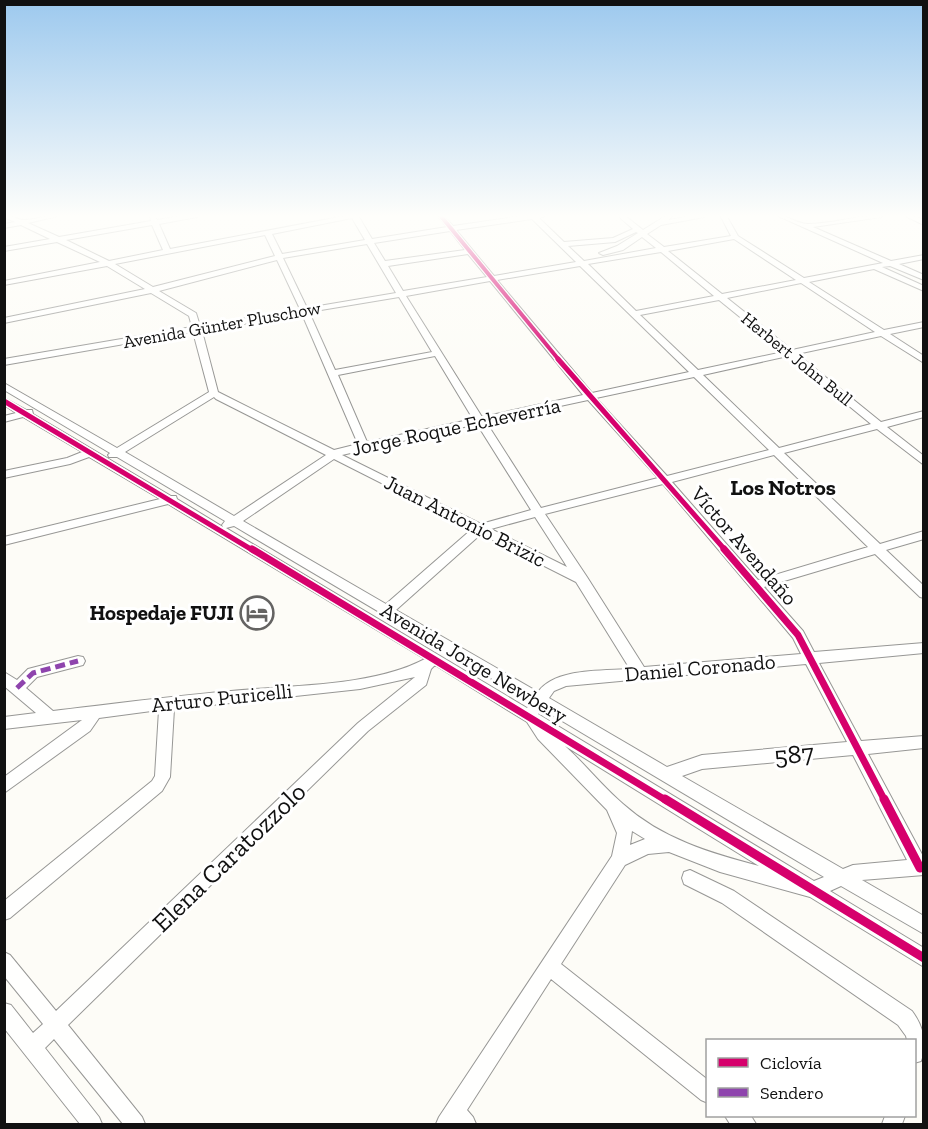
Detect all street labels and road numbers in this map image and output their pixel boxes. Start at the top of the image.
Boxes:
street label: Avenida Günter Pluschow [122,297,323,353]
street label: Herbert John Bull [737,307,857,411]
street label: Jorge Roque Echeverría [349,392,563,461]
street label: Juan Antonio Brizic [380,469,550,572]
street label: Víctor Avendaño [685,480,803,610]
street label: Avenida Jorge Newbery [377,597,572,728]
street label: Daniel Coronado [623,648,776,687]
street label: Arturo Puricelli [150,678,294,717]
street label: 587 [773,736,815,772]
street label: Elena Caratozzolo [145,776,313,938]

